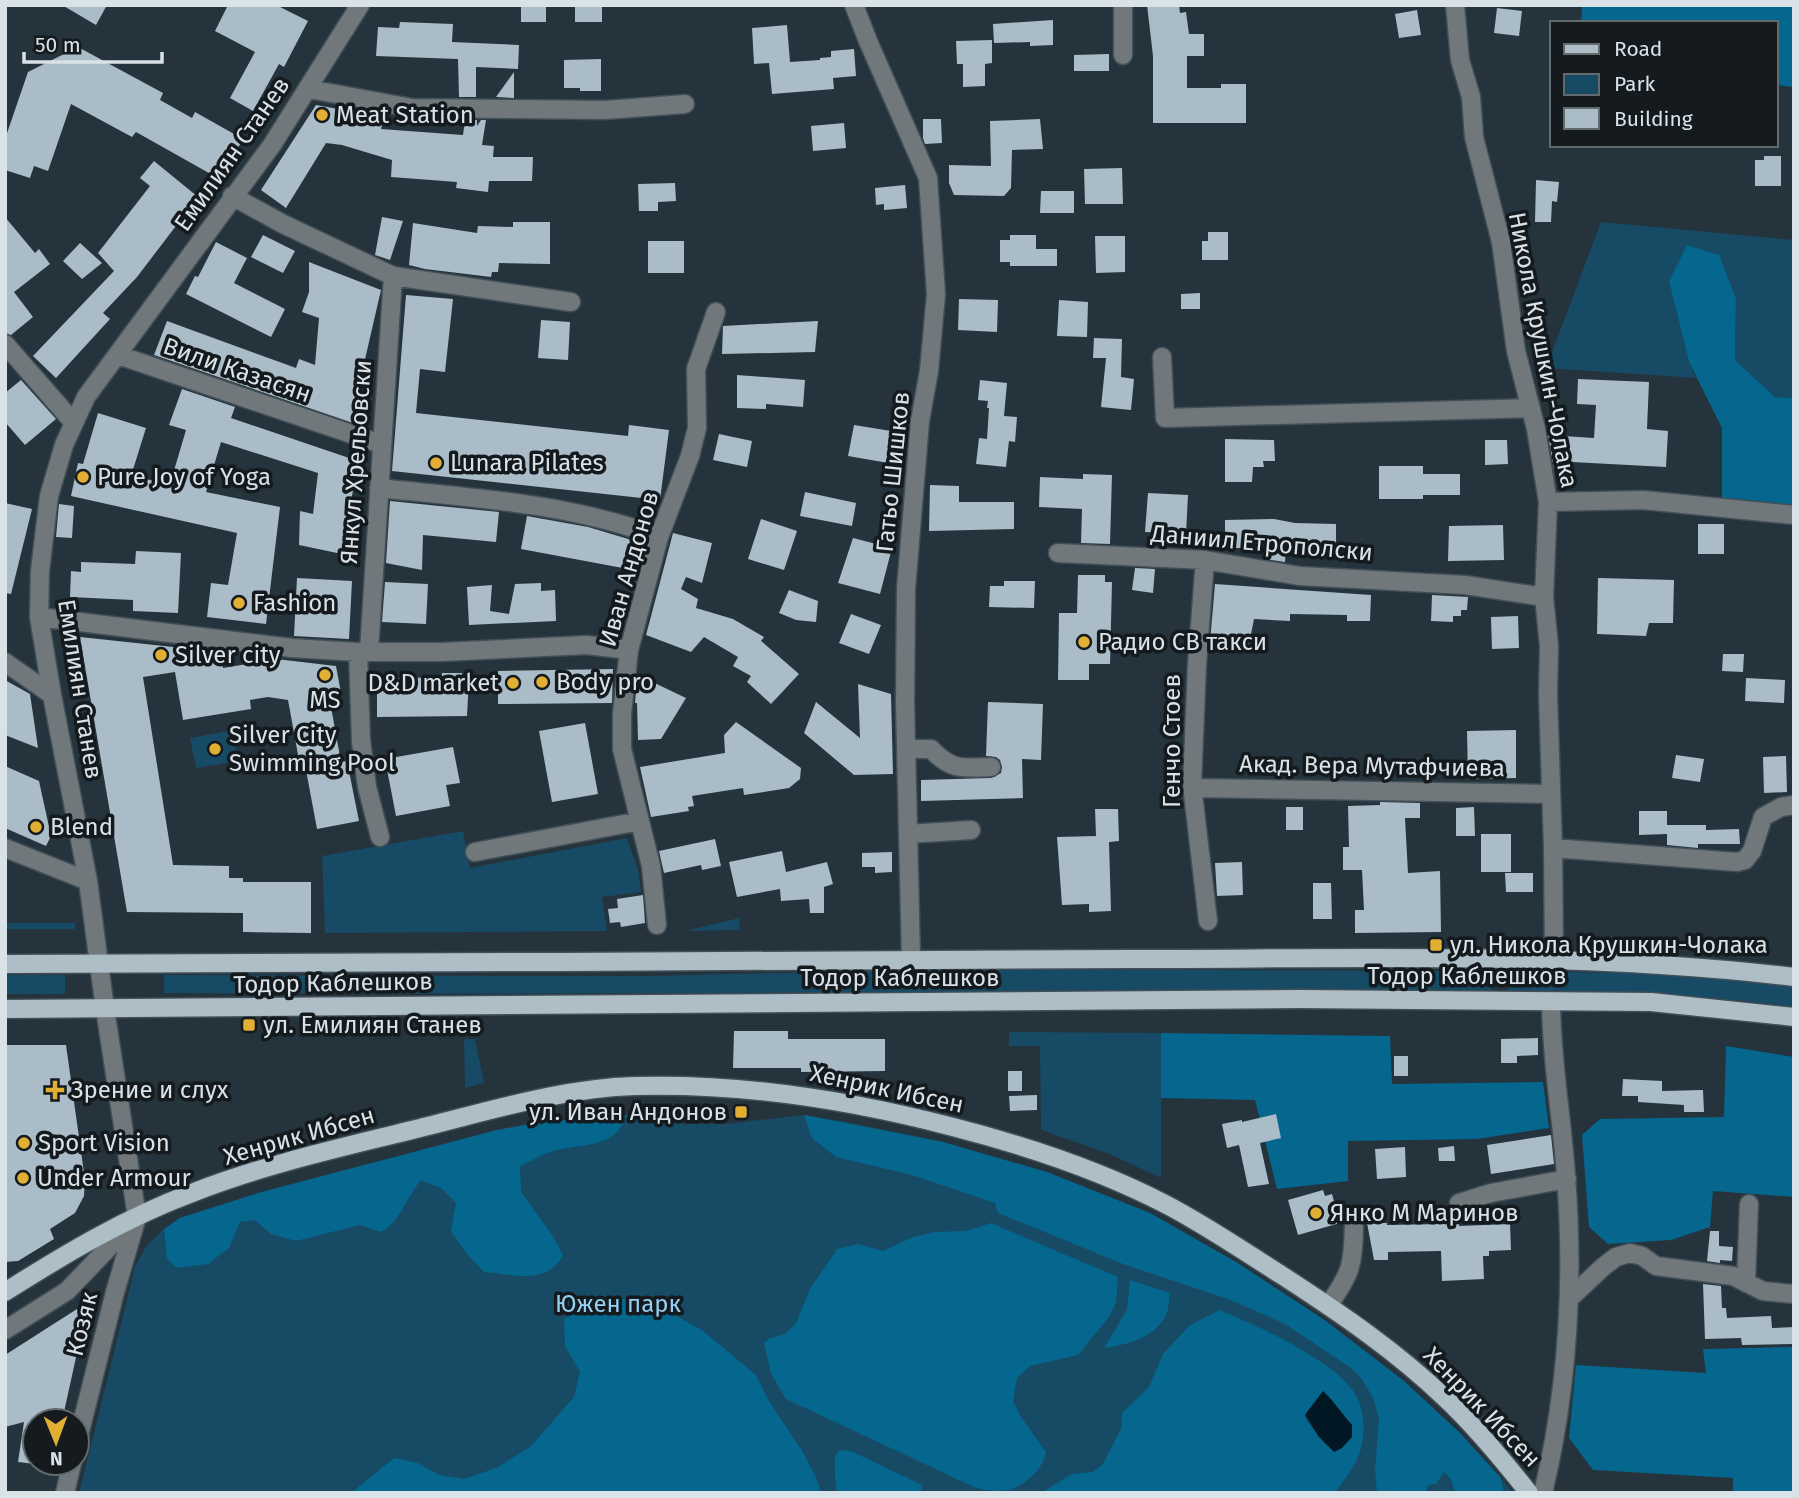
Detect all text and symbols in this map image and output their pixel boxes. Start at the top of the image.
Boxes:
scale bar [24,21,163,65]
legend [1550,21,1778,147]
text: 50 m [35,32,81,58]
text: Road [1614,36,1662,62]
text: Park [1614,71,1656,97]
street label: Емилиян Станев [169,72,295,236]
place label: Meat Station [336,101,474,129]
text: Building [1614,106,1693,132]
marker: Meat Station [314,107,330,123]
street label: Никола Крушкин-Чолака [1503,210,1583,490]
street label: Вили Казасян [159,332,315,408]
street label: Янкул Хрельовски [335,359,377,565]
street label: Гатьо Шишков [871,390,915,554]
place label: Lunara Pilates [450,449,604,477]
marker: Lunara Pilates [428,455,444,471]
place label: Pure Joy of Yoga [97,463,271,491]
marker: Pure Joy of Yoga [75,469,91,485]
street label: Иван Андонов [593,488,665,650]
street label: Даниил Етрополски [1149,519,1374,567]
place label: Fashion [253,589,336,617]
marker: Fashion [231,595,247,611]
street label: Емилиян Станев [52,597,108,781]
place label: Радио СВ такси [1098,628,1267,656]
marker: Радио СВ такси [1076,634,1092,650]
place label: Silver city [175,641,281,669]
marker: Silver city [153,647,169,663]
marker: MS [317,667,333,683]
place label: Body pro [556,668,654,696]
place label: D&D market [368,669,499,697]
marker: Body pro [534,674,550,690]
street label: Генчо Стоев [1158,674,1186,808]
marker: D&D market [505,675,521,691]
place label: MS [309,686,341,714]
place label: Silver City Swimming Pool [229,721,395,777]
marker: Silver City Swimming Pool [207,741,223,757]
street label: Акад. Вера Мутафчиева [1239,750,1505,782]
place label: Blend [50,813,113,841]
marker: Blend [28,819,44,835]
place label: ул. Никола Крушкин-Чолака [1450,931,1768,959]
marker: ул. Никола Крушкин-Чолака [1428,937,1444,953]
street label: Тодор Каблешков [1367,962,1567,990]
street label: Тодор Каблешков [800,964,1000,992]
street label: Тодор Каблешков [233,967,433,999]
place label: ул. Емилиян Станев [263,1011,482,1039]
marker: ул. Емилиян Станев [241,1017,257,1033]
street label: Хенрик Ибсен [808,1059,966,1119]
place label: Зрение и слух [71,1076,229,1104]
marker: Зрение и слух [45,1080,65,1100]
place label: ул. Иван Андонов [529,1098,727,1126]
street label: Хенрик Ибсен [220,1101,378,1171]
marker: ул. Иван Андонов [733,1104,749,1120]
place label: Sport Vision [38,1129,170,1157]
marker: Sport Vision [16,1135,32,1151]
place label: Under Armour [37,1164,192,1192]
marker: Under Armour [15,1170,31,1186]
place label: Янко М Маринов [1330,1199,1519,1227]
marker: Янко М Маринов [1308,1205,1324,1221]
street label: Козяк [61,1289,104,1359]
park label: Южен парк [555,1290,682,1318]
street label: Хенрик Ибсен [1418,1341,1546,1473]
north arrow [21,1407,91,1477]
text: N [50,1447,63,1470]

